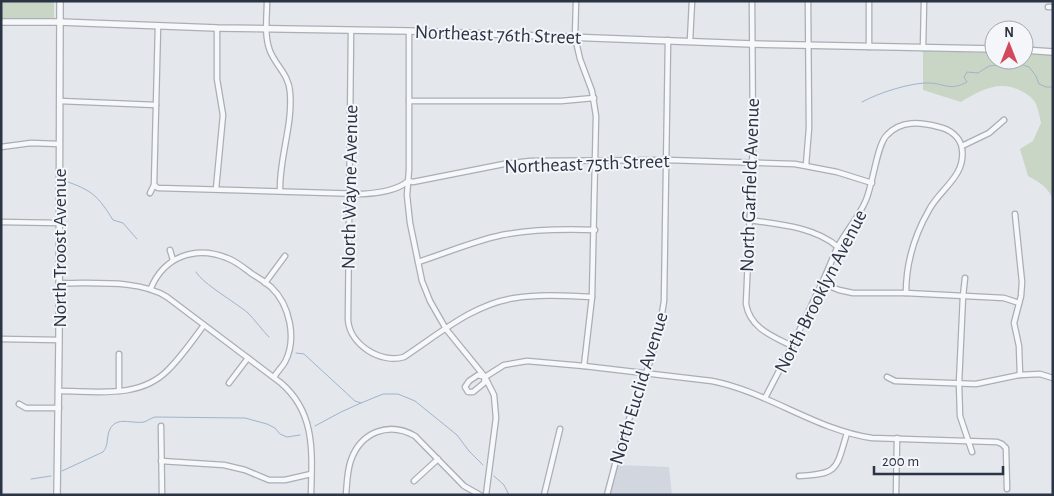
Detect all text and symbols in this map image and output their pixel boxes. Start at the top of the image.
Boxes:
north arrow [984,20,1034,70]
street label: Northeast 76th Street [414,22,582,48]
text: N [1004,26,1014,40]
street label: North Garfield Avenue [737,98,763,272]
street label: North Wayne Avenue [339,104,361,270]
street label: Northeast 75th Street [504,151,671,177]
street label: North Troost Avenue [50,168,70,328]
street label: North Brooklyn Avenue [771,206,871,376]
street label: North Euclid Avenue [606,310,672,467]
scale bar [874,444,1003,476]
text: 200 m [882,454,919,469]

